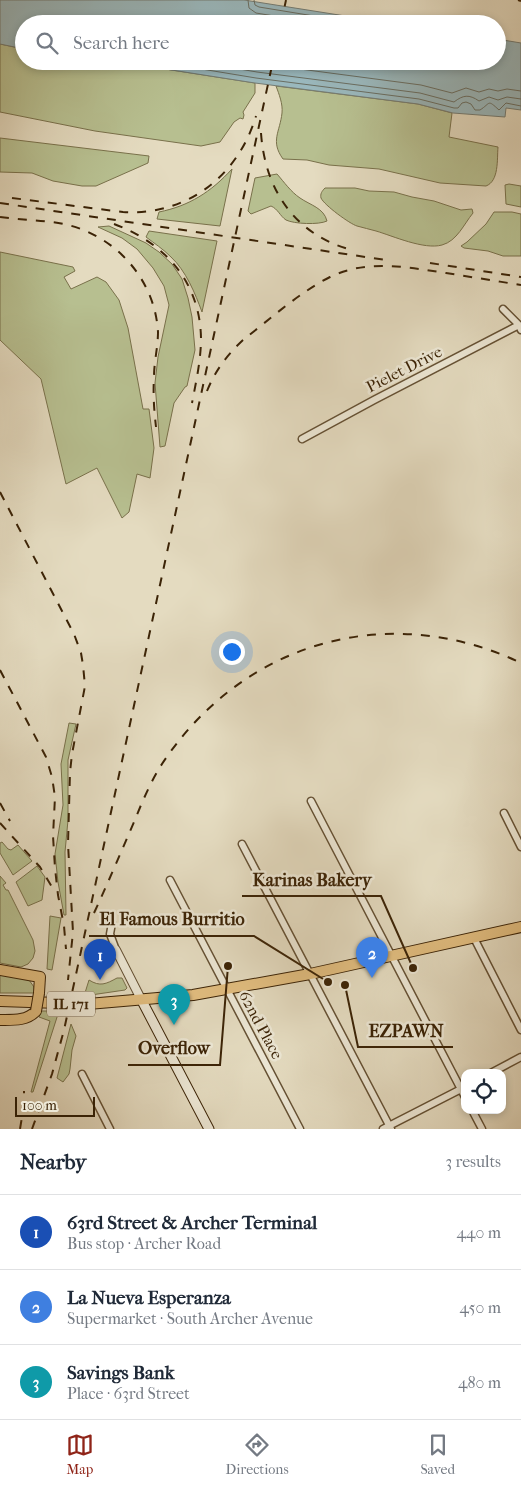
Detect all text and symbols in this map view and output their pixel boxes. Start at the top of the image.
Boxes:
search box [15,15,506,70]
icon: search [33,29,61,57]
text: Search here [73,32,169,54]
street label: Pielet Drive [363,342,445,396]
your location [219,639,245,665]
callout: Karinas Bakery [242,863,381,896]
text: Karinas Bakery [252,870,373,891]
callout: El Famous Burritio [89,903,254,936]
text: El Famous Burritio [99,909,245,930]
pin: 2 [356,937,388,978]
pin: 1 [84,939,116,980]
pin: 3 [158,984,190,1025]
street label: 62nd Place [235,988,287,1063]
road number: IL 171 [47,992,95,1016]
callout: EZPAWN [358,1014,453,1047]
text: EZPAWN [368,1021,444,1042]
callout: Overflow [128,1032,220,1065]
text: Overflow [138,1038,212,1059]
map controls [461,1069,506,1114]
button: locate [461,1069,506,1114]
scale bar [15,1094,95,1117]
text: 100 m [22,1097,57,1114]
text: Nearby [20,1150,86,1174]
text: 3 results [445,1152,501,1171]
text: 63rd Street & Archer Terminal [67,1212,317,1234]
text: 1 [33,1223,39,1242]
text: 440 m [456,1223,501,1242]
text: Bus stop · Archer Road [67,1234,221,1253]
text: La Nueva Esperanza [67,1287,231,1309]
text: 2 [32,1298,40,1317]
text: 450 m [460,1298,501,1317]
text: Supermarket · South Archer Avenue [67,1309,313,1328]
text: Savings Bank [67,1362,175,1384]
text: 3 [33,1373,39,1392]
text: 480 m [458,1373,501,1392]
text: Place · 63rd Street [67,1384,190,1403]
tab: Map [66,1431,94,1478]
tab: Directions [226,1431,289,1478]
tab: Saved [420,1431,455,1478]

